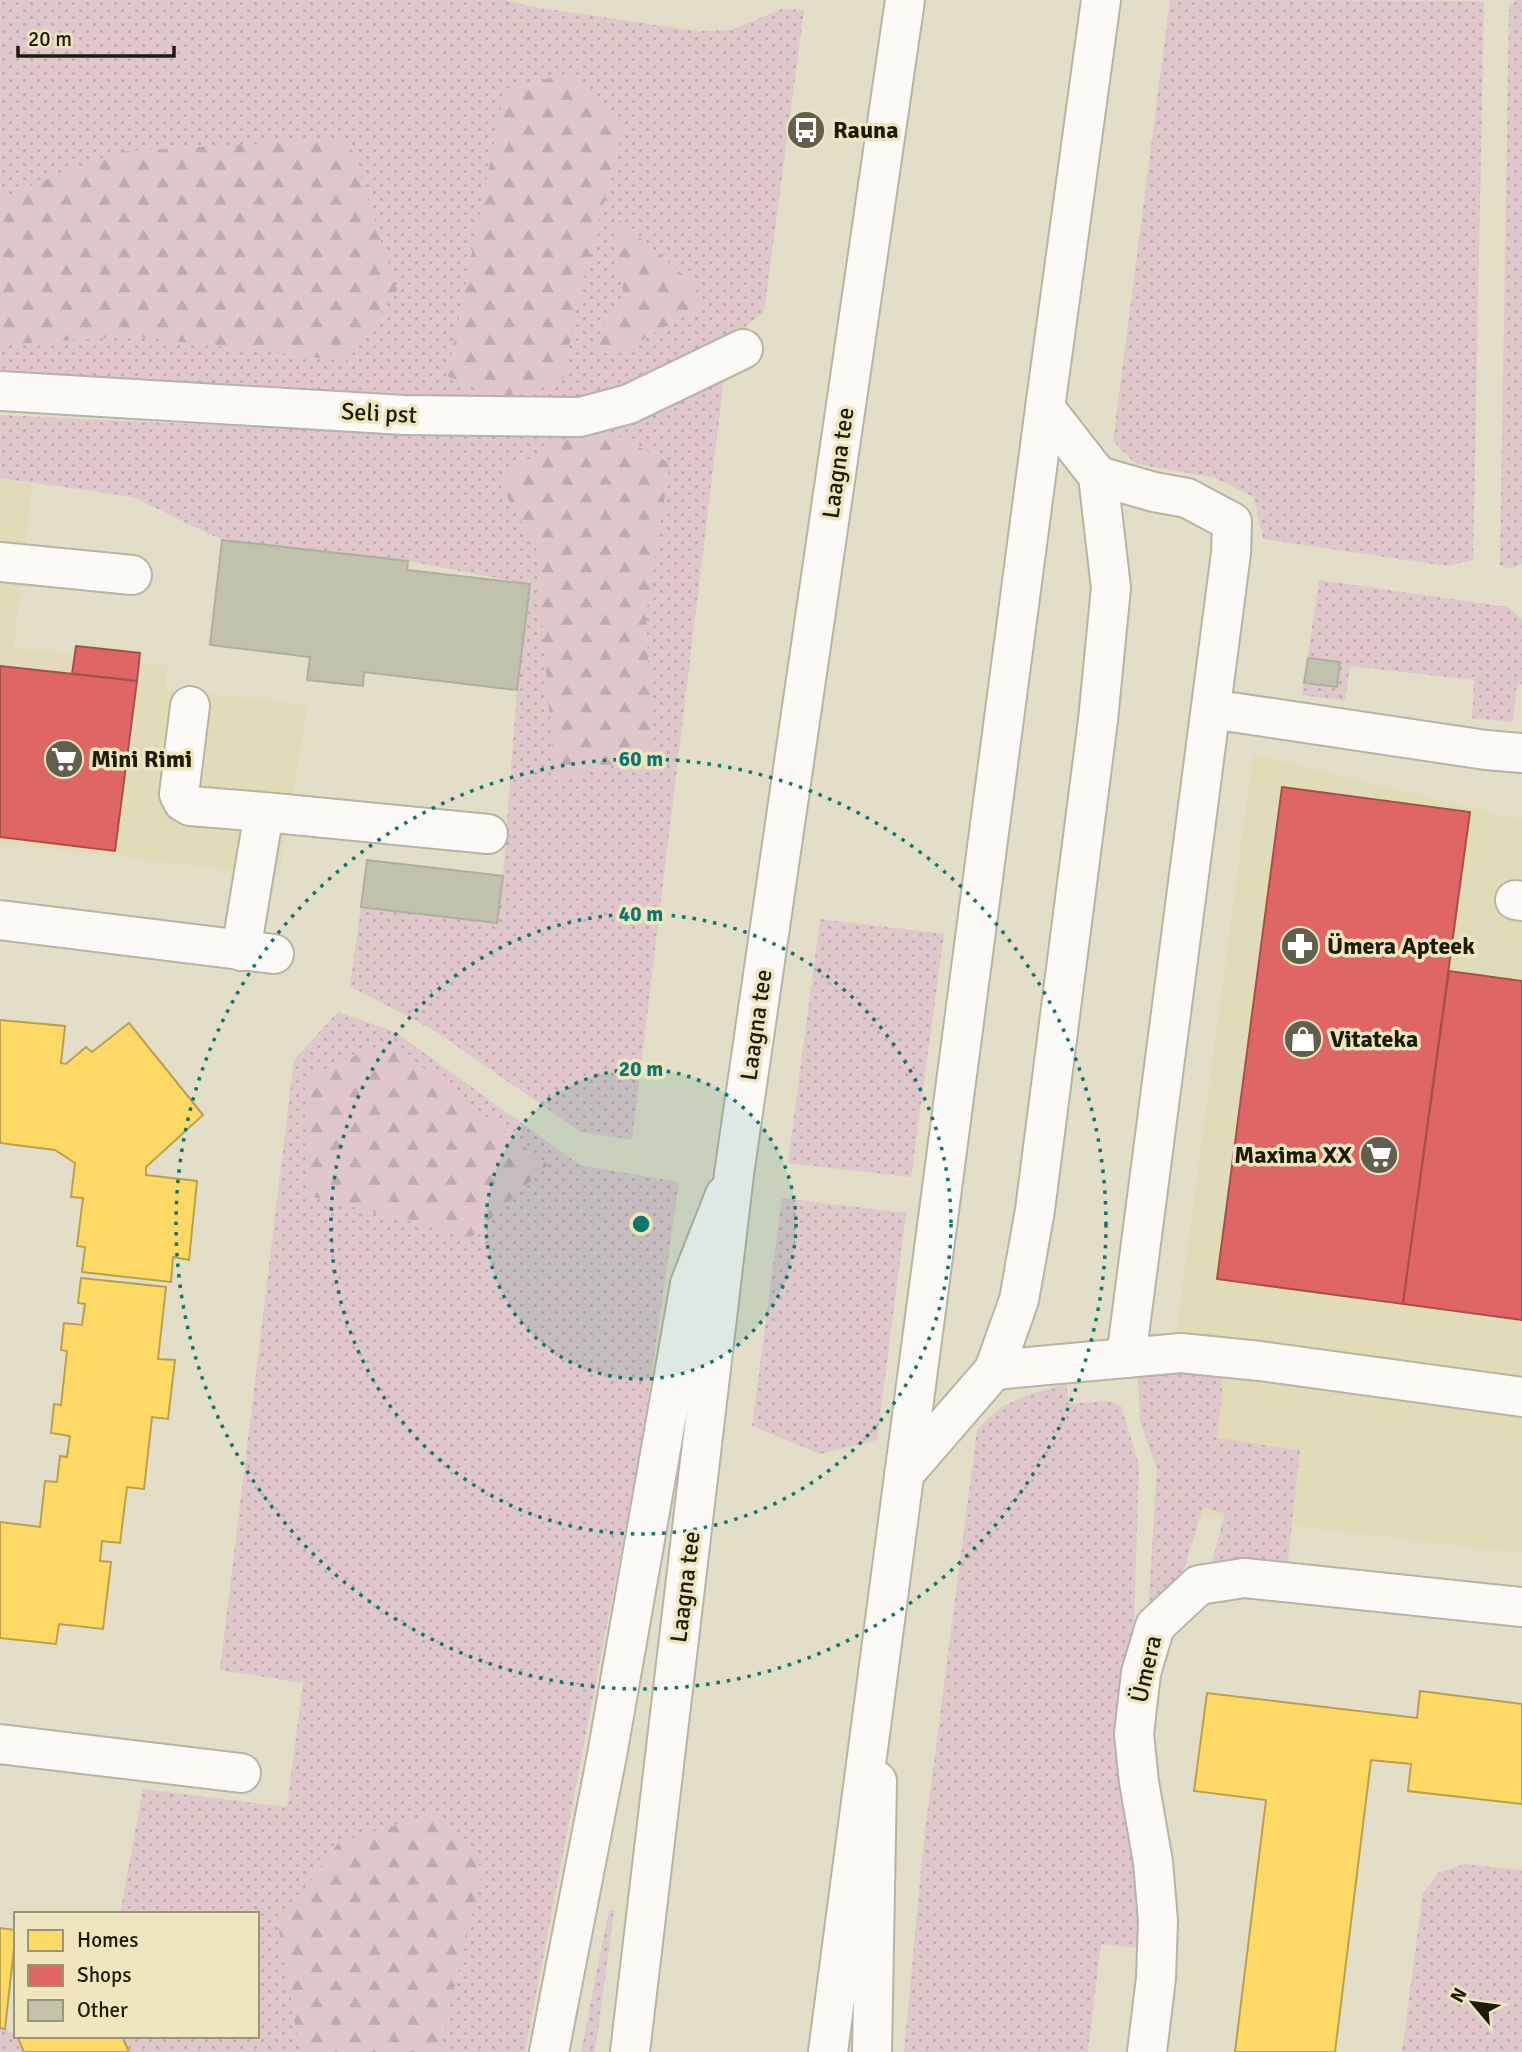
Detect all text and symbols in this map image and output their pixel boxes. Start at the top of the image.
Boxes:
scale bar [18,14,173,58]
text: 20 m [28,26,72,52]
bus stop icon: Rauna [785,109,827,151]
place label: Rauna [833,115,899,145]
street label: Seli pst [340,396,418,430]
street label: Laagna tee [815,405,861,521]
supermarket icon: Mini Rimi [43,738,85,780]
place label: Mini Rimi [91,744,192,774]
text: 60 m [619,746,663,772]
text: 40 m [619,901,663,927]
pharmacy icon: Ümera Apteek [1279,925,1321,967]
place label: Ümera Apteek [1327,931,1475,961]
street label: Laagna tee [733,967,779,1083]
shop icon: Vitateka [1282,1018,1324,1060]
place label: Vitateka [1330,1024,1418,1054]
text: 20 m [619,1056,663,1082]
supermarket icon: Maxima XX [1358,1134,1400,1176]
place label: Maxima XX [1234,1140,1352,1170]
centre of rings [629,1212,653,1236]
street label: Laagna tee [663,1530,707,1644]
street label: Ümera [1124,1632,1168,1706]
legend [14,1912,259,2038]
text: Homes [77,1927,139,1953]
text: Shops [77,1962,131,1988]
north arrow [1438,1968,1508,2038]
text: N [1445,1984,1473,2007]
text: Other [77,1997,128,2023]

